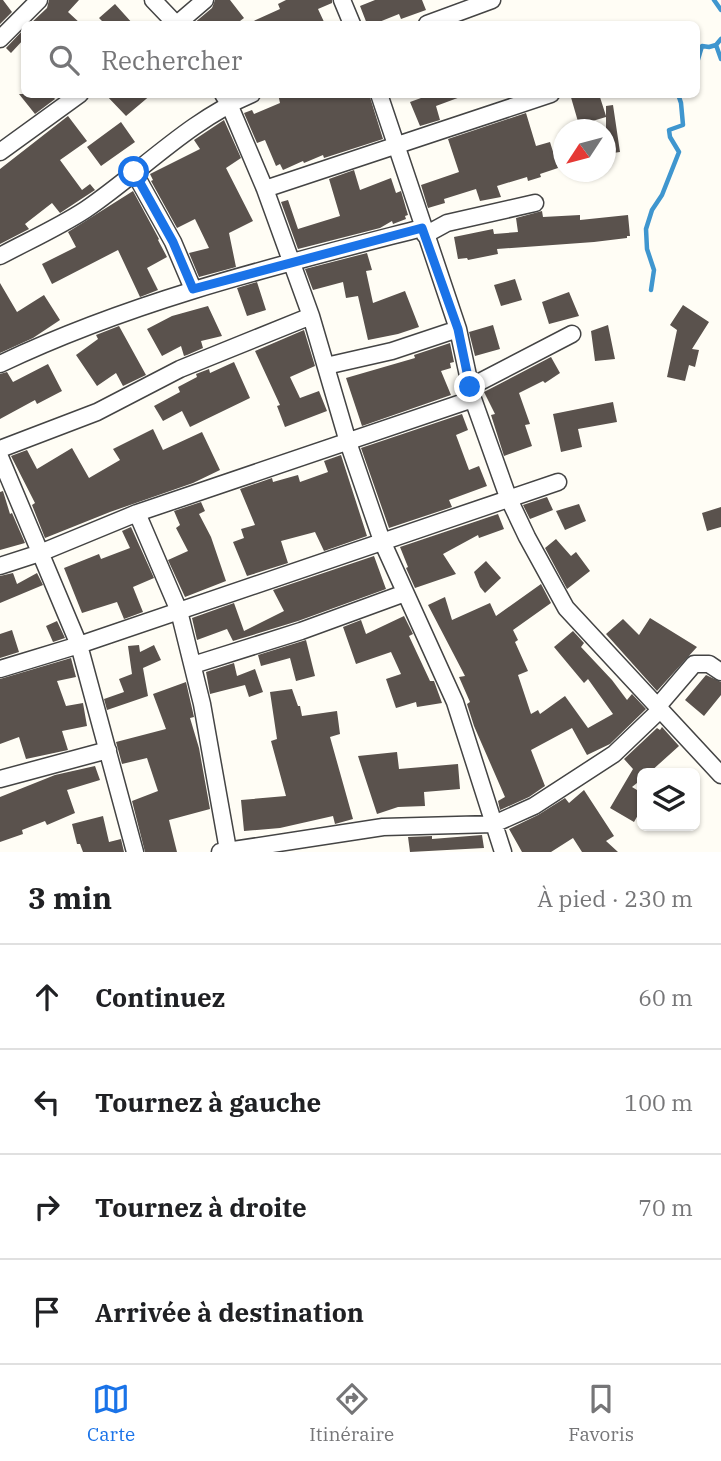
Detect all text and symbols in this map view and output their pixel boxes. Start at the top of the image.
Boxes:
search box [21,21,700,98]
icon: search [45,41,83,79]
text: Rechercher [101,43,242,77]
north arrow [553,119,616,182]
route start [118,156,149,187]
route end [454,371,485,402]
map controls [637,768,700,831]
button: layers [637,768,700,831]
text: 3 min [28,878,112,917]
text: À pied · 230 m [537,883,693,913]
icon: ahead [28,978,66,1016]
text: Continuez [95,980,225,1014]
text: 60 m [638,982,693,1012]
icon: left [28,1083,66,1121]
text: Tournez à gauche [95,1085,321,1119]
text: 100 m [624,1087,693,1117]
icon: right [28,1188,66,1226]
text: Tournez à droite [95,1190,307,1224]
text: 70 m [638,1192,693,1222]
icon: arrive [28,1293,66,1331]
text: Arrivée à destination [95,1295,364,1329]
tab: Carte [87,1380,135,1446]
tab: Itinéraire [309,1380,394,1446]
tab: Favoris [568,1380,634,1446]

